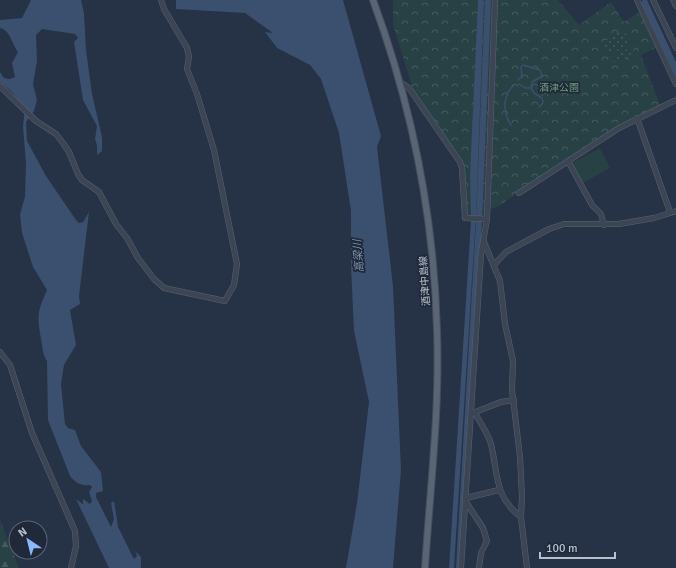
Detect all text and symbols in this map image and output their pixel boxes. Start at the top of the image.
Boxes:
park label: 酒津公園 [539,82,579,94]
water label: 高梁川 [351,238,366,273]
street label: 酒津中島線 [417,256,433,306]
north arrow [8,520,48,560]
text: N [16,525,29,540]
scale bar [540,534,615,560]
text: 100 m [546,541,578,556]

